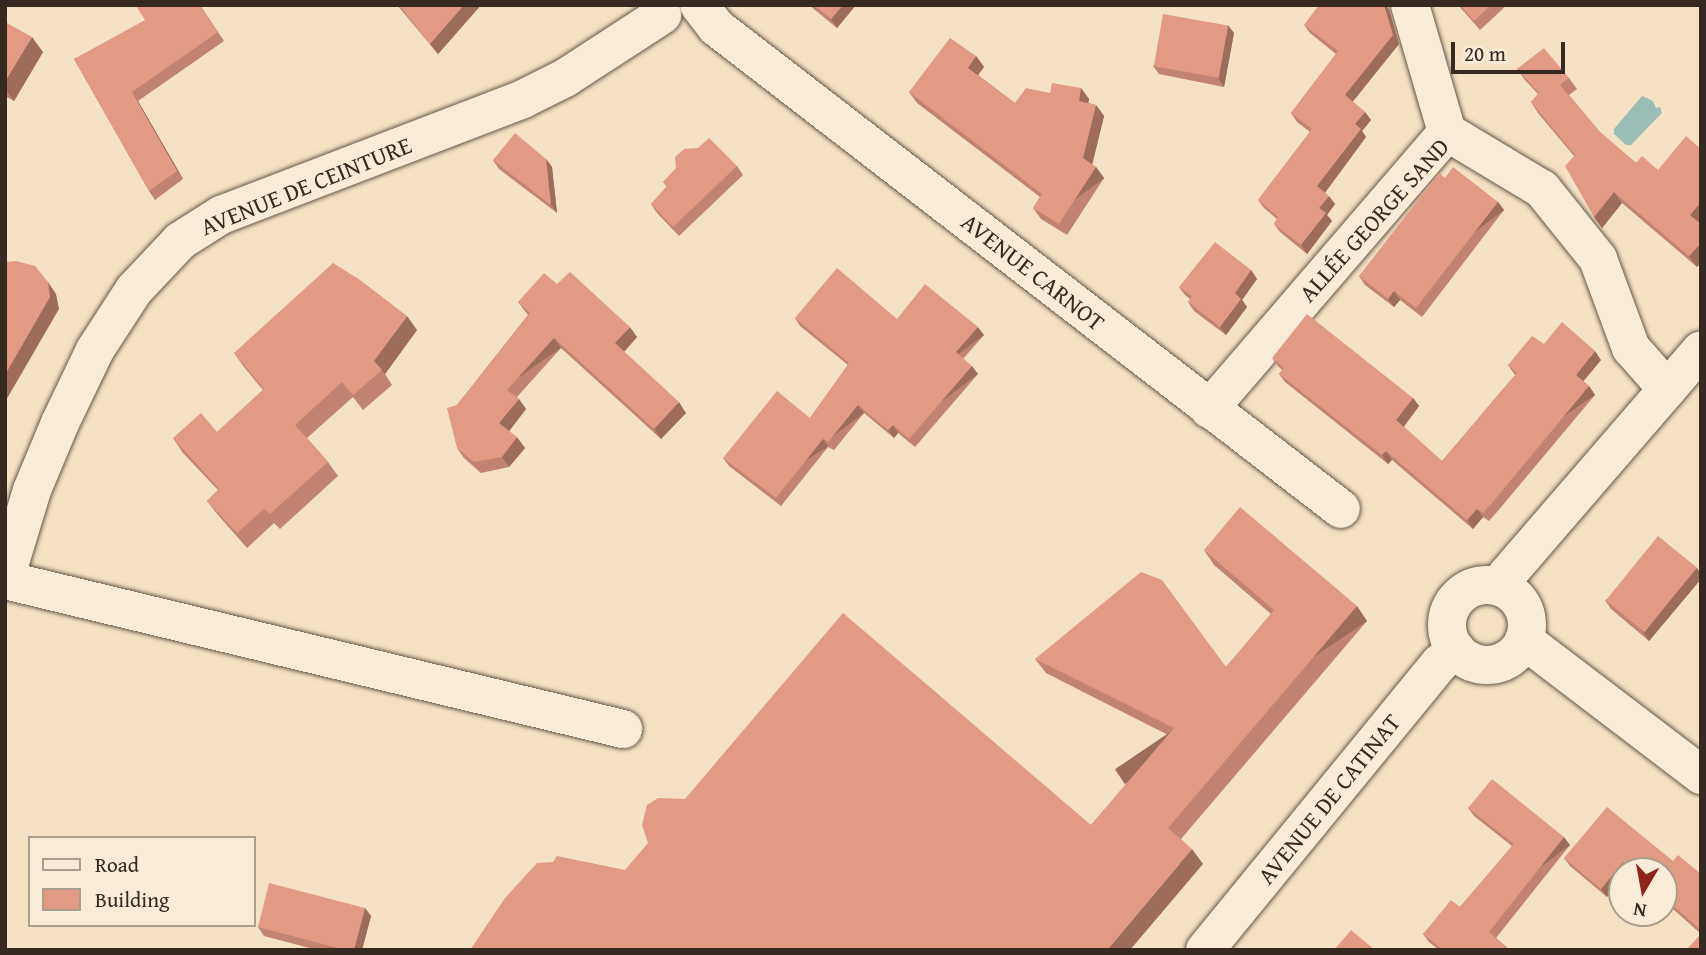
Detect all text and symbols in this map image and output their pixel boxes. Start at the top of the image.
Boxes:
scale bar [1454,28,1568,72]
text: 20 m [1464,38,1506,69]
street label: AVENUE DE CEINTURE [196,131,416,241]
street label: ALLÉE GEORGE SAND [1293,132,1455,308]
street label: AVENUE CARNOT [956,207,1110,337]
street label: AVENUE DE CATINAT [1252,708,1406,890]
legend [28,836,256,927]
text: Road [95,849,139,880]
north arrow [1608,857,1678,927]
text: Building [95,884,169,915]
text: N [1631,896,1648,926]

